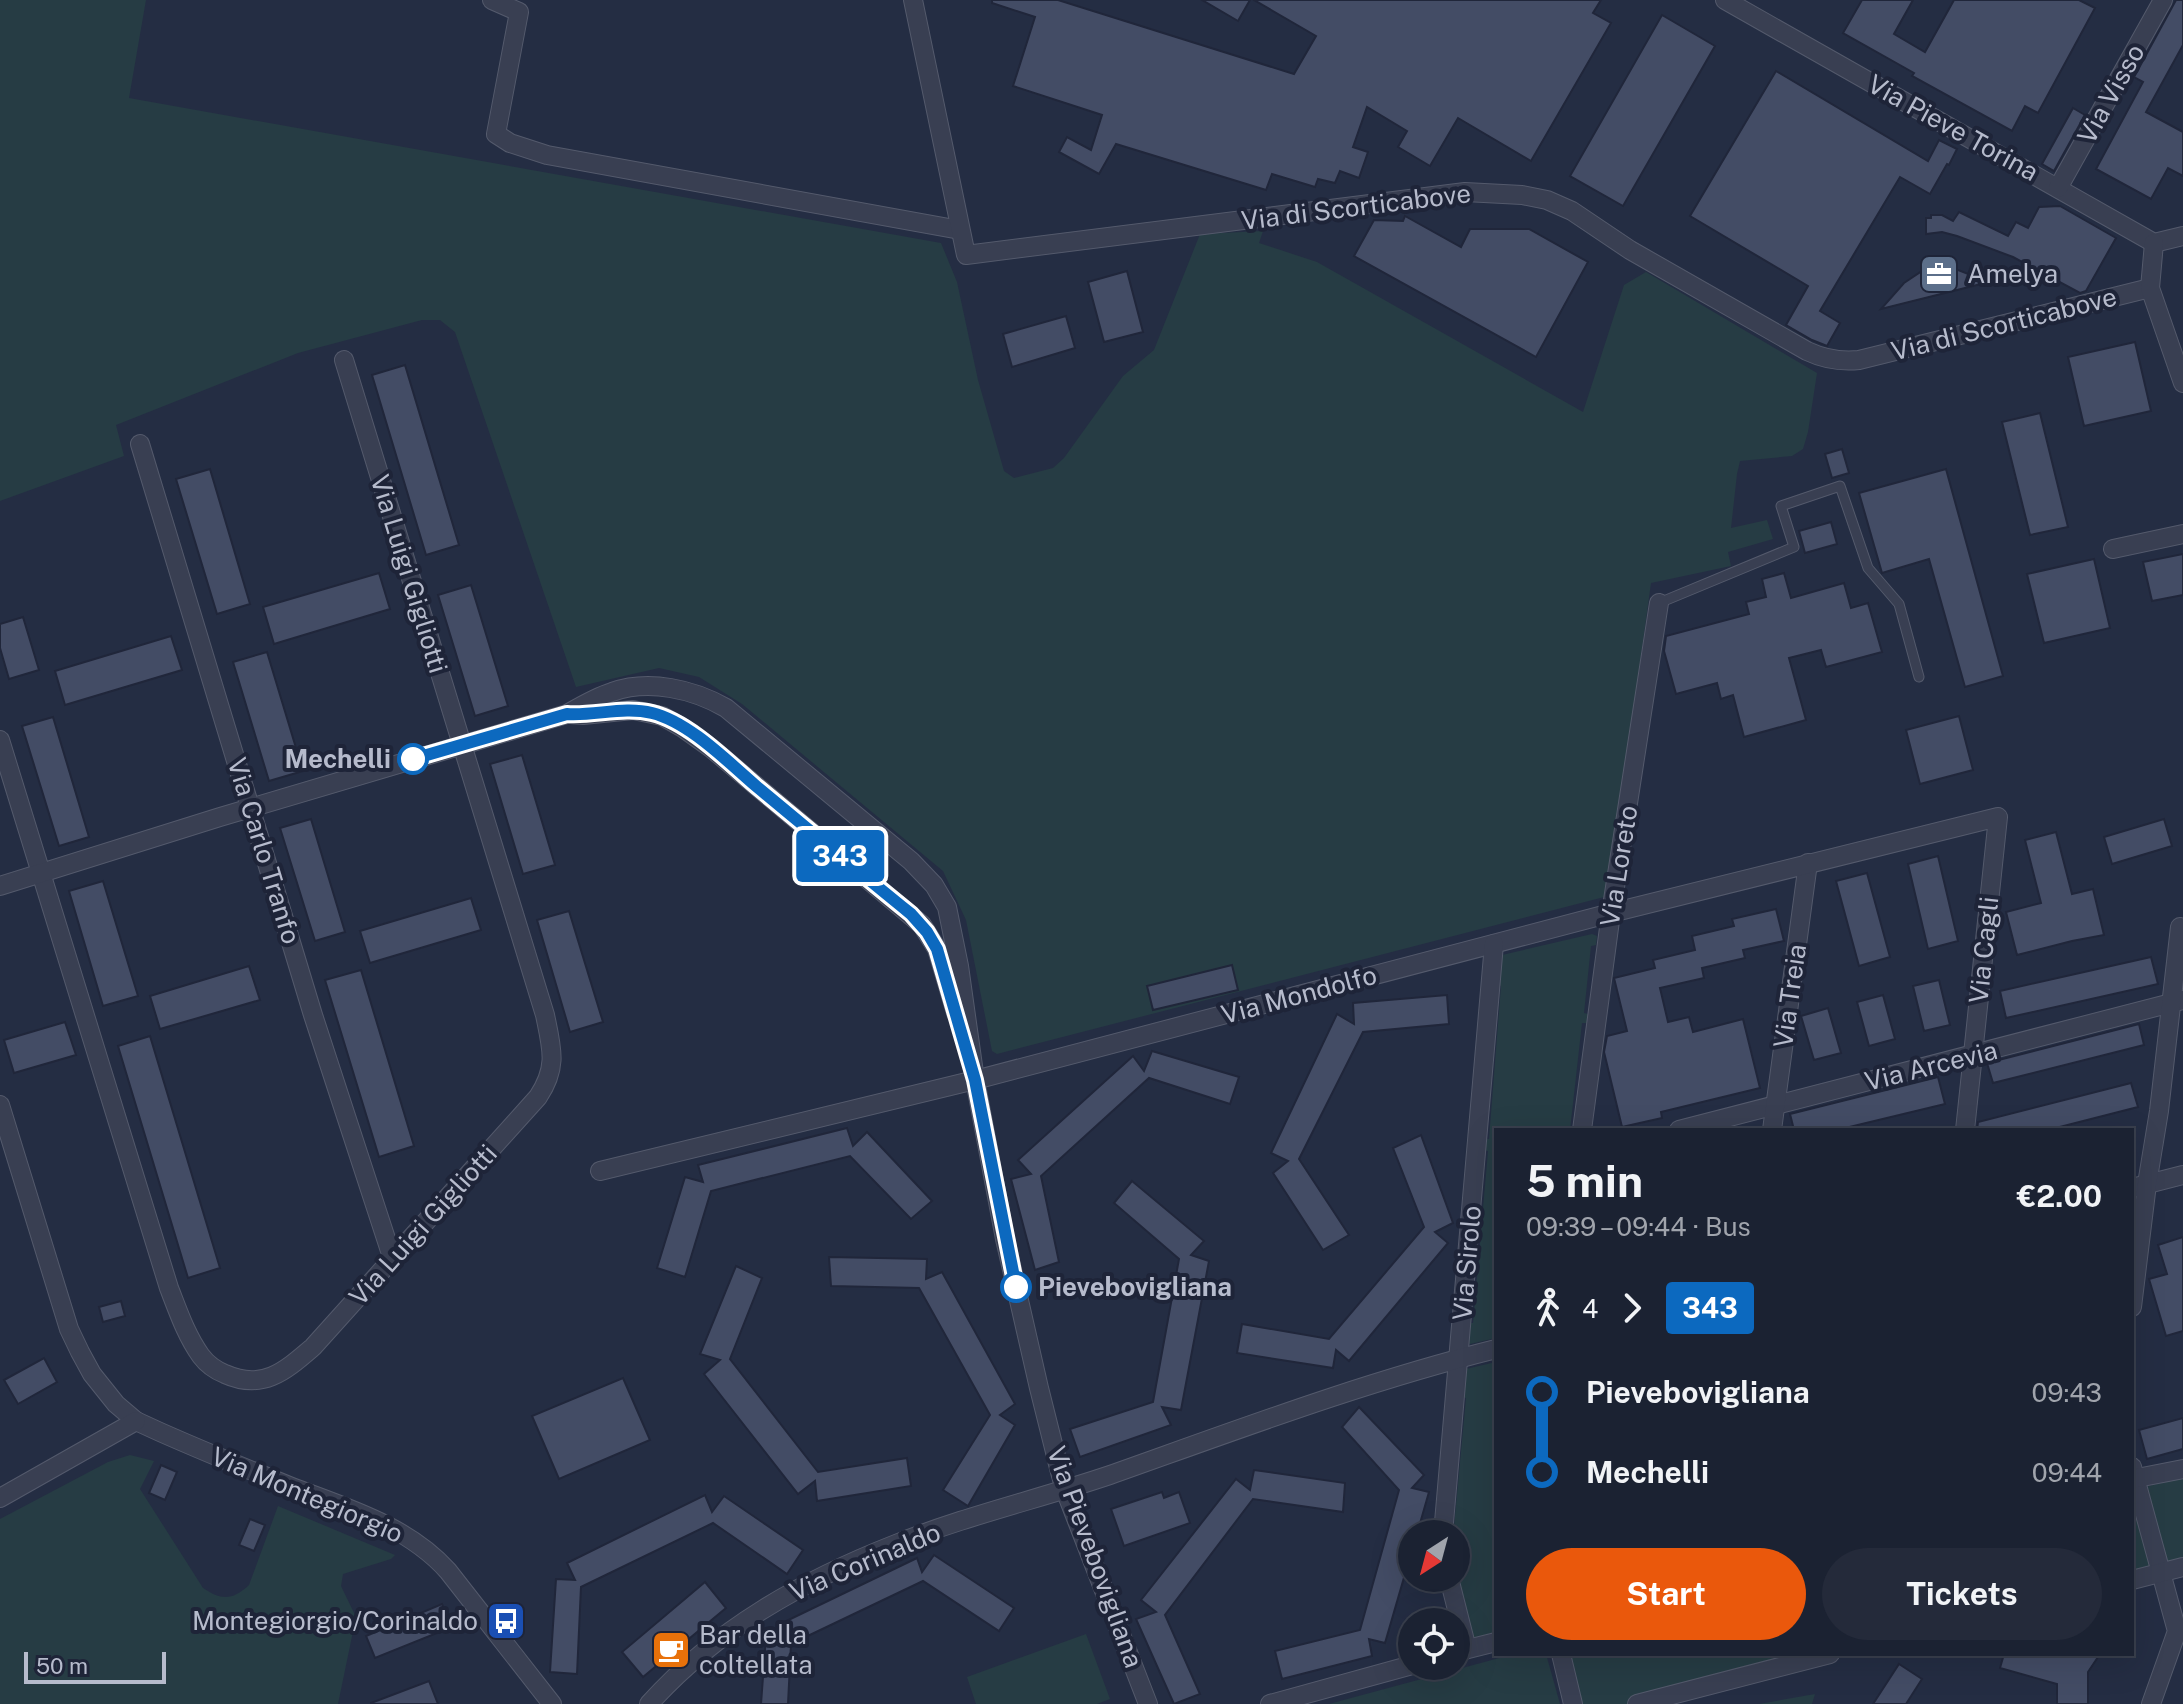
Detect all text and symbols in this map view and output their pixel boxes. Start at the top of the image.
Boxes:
street label: Via Visso [2071,39,2151,149]
street label: Via Pieve Torina [1863,68,2044,187]
street label: Via di Scorticabove [1239,177,1473,236]
office icon: Amelya [1918,253,1960,295]
place label: Amelya [1967,258,2058,289]
street label: Via di Scorticabove [1888,281,2120,367]
street label: Via Luigi Gigliotti [365,471,454,677]
place label: Mechelli [284,743,391,774]
marker: Mechelli [398,744,428,774]
street label: Via Carlo Tranfo [221,754,308,948]
street label: Via Loreto [1594,803,1643,929]
line badge: 343 [794,830,886,882]
text: 343 [812,839,868,872]
street label: Via Cagli [1962,895,2005,1005]
street label: Via Treia [1767,942,1812,1050]
street label: Via Mondolfo [1218,959,1380,1030]
street label: Via Arcevia [1861,1034,2000,1097]
street label: Via Luigi Gigliotti [342,1138,503,1311]
text: 5 min [1526,1155,1643,1207]
text: €2.00 [2017,1178,2102,1214]
street label: Via Sirolo [1446,1204,1487,1322]
text: 09:39 – 09:44 · Bus [1526,1211,1751,1242]
place label: Pievebovigliana [1038,1271,1232,1302]
marker: Pievebovigliana [1001,1272,1031,1302]
icon: walk [1526,1286,1570,1330]
icon: forward [1610,1286,1654,1330]
text: 343 [1682,1291,1738,1324]
text: 4 [1582,1293,1598,1324]
text: Pievebovigliana [1586,1374,1810,1410]
text: 09:43 [2032,1377,2102,1408]
street label: Via Montegiorgio [207,1440,408,1549]
street label: Via Pievebovigliana [1041,1442,1150,1672]
text: Mechelli [1586,1454,1709,1490]
text: 09:44 [2032,1457,2102,1488]
street label: Via Corinaldo [785,1516,945,1607]
north arrow [1398,1520,1470,1592]
map controls [1398,1520,1470,1680]
button: Start [1526,1548,1806,1640]
button: Tickets [1822,1548,2102,1640]
bus stop icon: Montegiorgio/Corinaldo [485,1600,527,1642]
place label: Montegiorgio/Corinaldo [192,1605,478,1636]
button: locate [1398,1608,1470,1680]
place label: Bar della coltellata [699,1619,813,1680]
cafe icon: Bar della coltellata [650,1629,692,1671]
scale bar [24,1648,166,1684]
text: 50 m [36,1653,88,1679]

